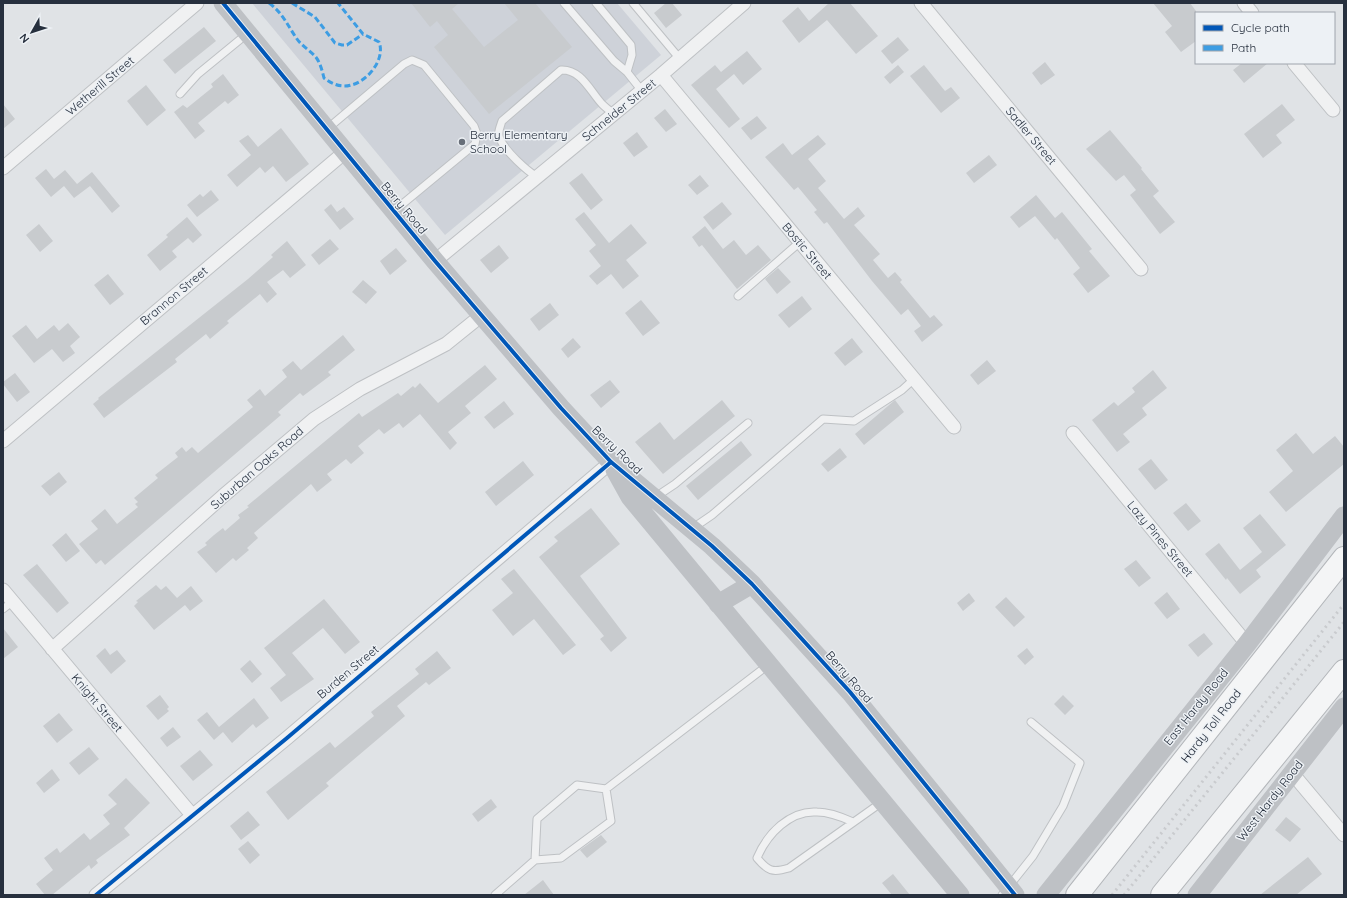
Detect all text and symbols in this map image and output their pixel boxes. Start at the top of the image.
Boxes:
north arrow [12,12,52,52]
legend [1195,12,1335,64]
text: Cycle path [1231,20,1290,35]
text: N [16,31,32,46]
text: Path [1231,40,1256,55]
street label: Wetherill Street [62,53,137,119]
street label: Schneider Street [579,75,659,144]
street label: Sadler Street [1003,104,1060,168]
place label: Berry Elementary School [470,127,568,156]
marker: Berry Elementary School [457,137,467,147]
street label: Berry Road [378,178,431,237]
street label: Bostic Street [779,219,836,282]
street label: Brannon Street [137,263,211,328]
street label: Berry Road [589,422,645,477]
street label: Suburban Oaks Road [207,423,306,512]
street label: Lazy Pines Street [1124,498,1197,580]
street label: Burden Street [314,641,382,702]
street label: Berry Road [823,648,876,706]
street label: East Hardy Road [1160,665,1231,748]
street label: Knight Street [69,670,126,735]
street label: Hardy Toll Road [1177,686,1244,765]
street label: West Hardy Road [1233,757,1306,844]

